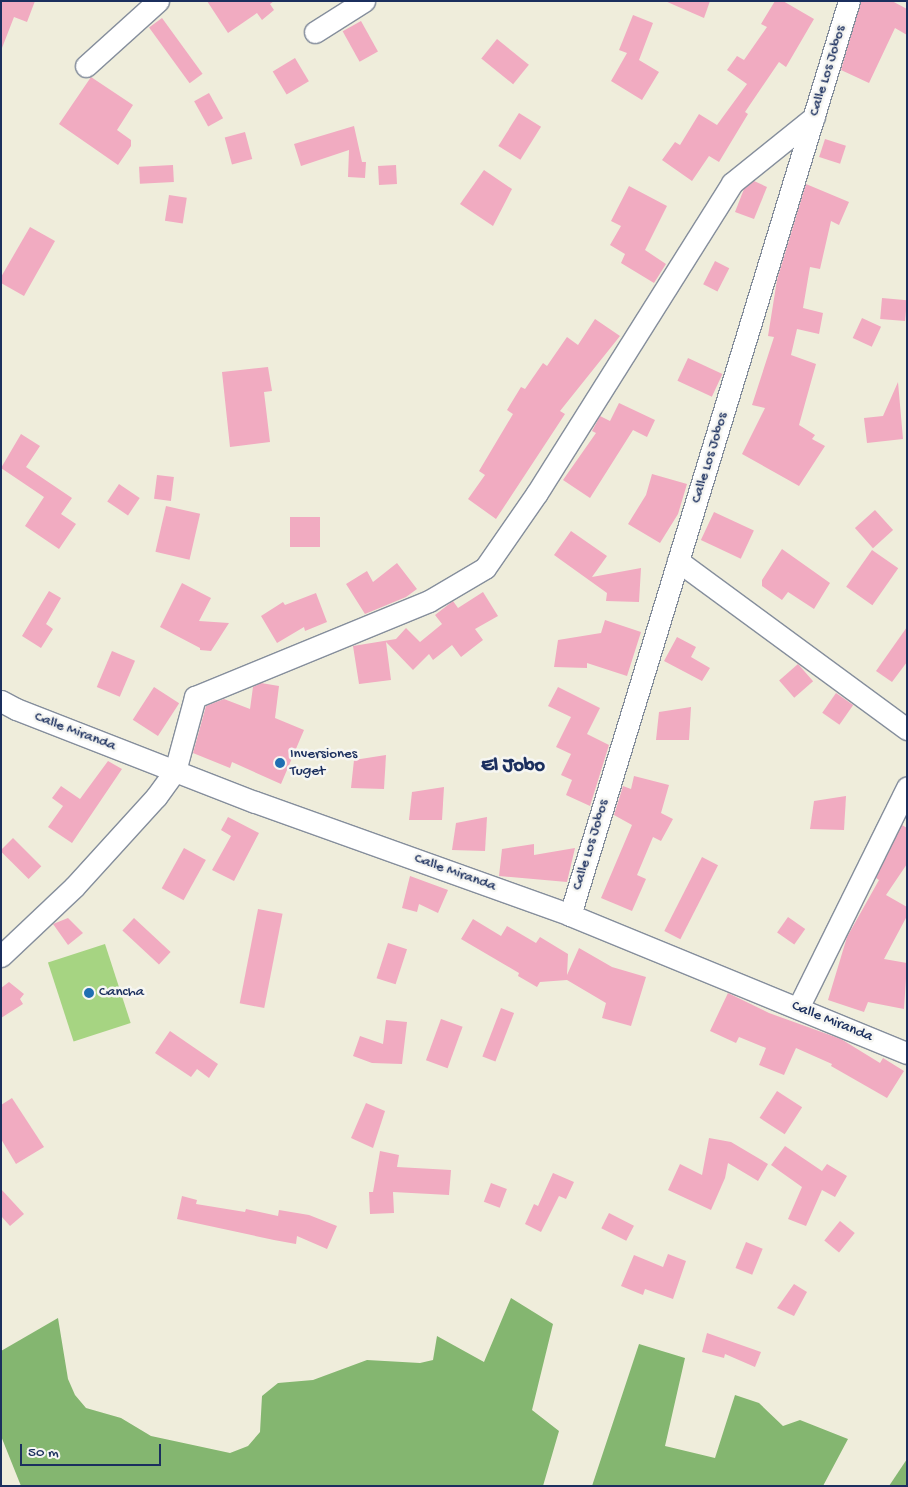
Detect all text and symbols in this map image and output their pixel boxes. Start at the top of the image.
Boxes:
street label: Calle Los Jobos [806,24,850,118]
street label: Calle Los Jobos [688,411,732,505]
street label: Calle Miranda [32,708,118,756]
place label: Inversiones Tuget [290,745,357,780]
district label: El Jobo [481,754,545,778]
marker: Inversiones Tuget [274,757,286,769]
street label: Calle Los Jobos [569,798,613,892]
street label: Calle Miranda [412,850,498,896]
place label: Cancha [99,984,144,1002]
marker: Cancha [83,987,95,999]
street label: Calle Miranda [789,998,875,1046]
scale bar [22,1434,164,1466]
text: 50 m [28,1444,59,1462]

